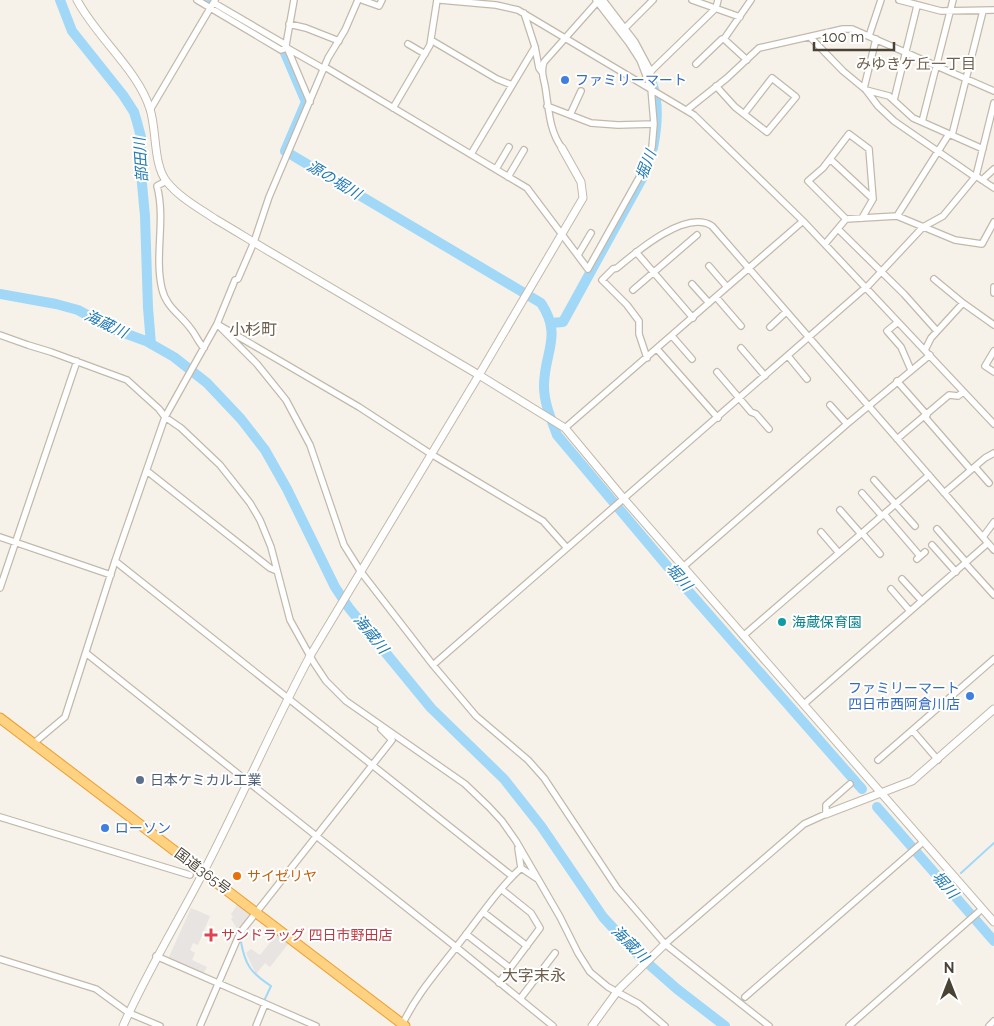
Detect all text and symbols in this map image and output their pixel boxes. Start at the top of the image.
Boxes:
scale bar [814,20,894,52]
text: 100 m [822,28,864,46]
district label: みゆきケ丘一丁目 [856,55,976,73]
place label: ファミリーマート [575,72,687,88]
marker: ファミリーマート [559,74,571,86]
water label: 部田川 [130,135,152,183]
water label: 堀川 [632,146,660,182]
water label: 源の堀川 [304,157,366,204]
water label: 海蔵川 [82,306,132,343]
district label: 小杉町 [229,320,277,339]
water label: 堀川 [662,560,697,596]
water label: 海蔵川 [350,611,393,659]
place label: 海蔵保育園 [792,614,862,630]
marker: 海蔵保育園 [776,616,788,628]
place label: ファミリーマート 四日市西阿倉川店 [848,680,960,712]
marker: ファミリーマート 四日市西阿倉川店 [964,690,976,702]
place label: 日本ケミカル工業 [150,772,262,788]
marker: 日本ケミカル工業 [134,774,146,786]
place label: ローソン [115,820,171,836]
marker: ローソン [99,822,111,834]
street label: 国道365号 [172,845,234,897]
place label: サイゼリヤ [247,868,317,884]
water label: 堀川 [928,868,963,904]
marker: サイゼリヤ [231,870,243,882]
water label: 海蔵川 [608,922,654,968]
place label: サンドラッグ 四日市野田店 [221,927,393,943]
marker: サンドラッグ 四日市野田店 [205,929,217,941]
north arrow [924,956,974,1006]
text: N [944,960,954,976]
district label: 大字末永 [502,966,566,985]

